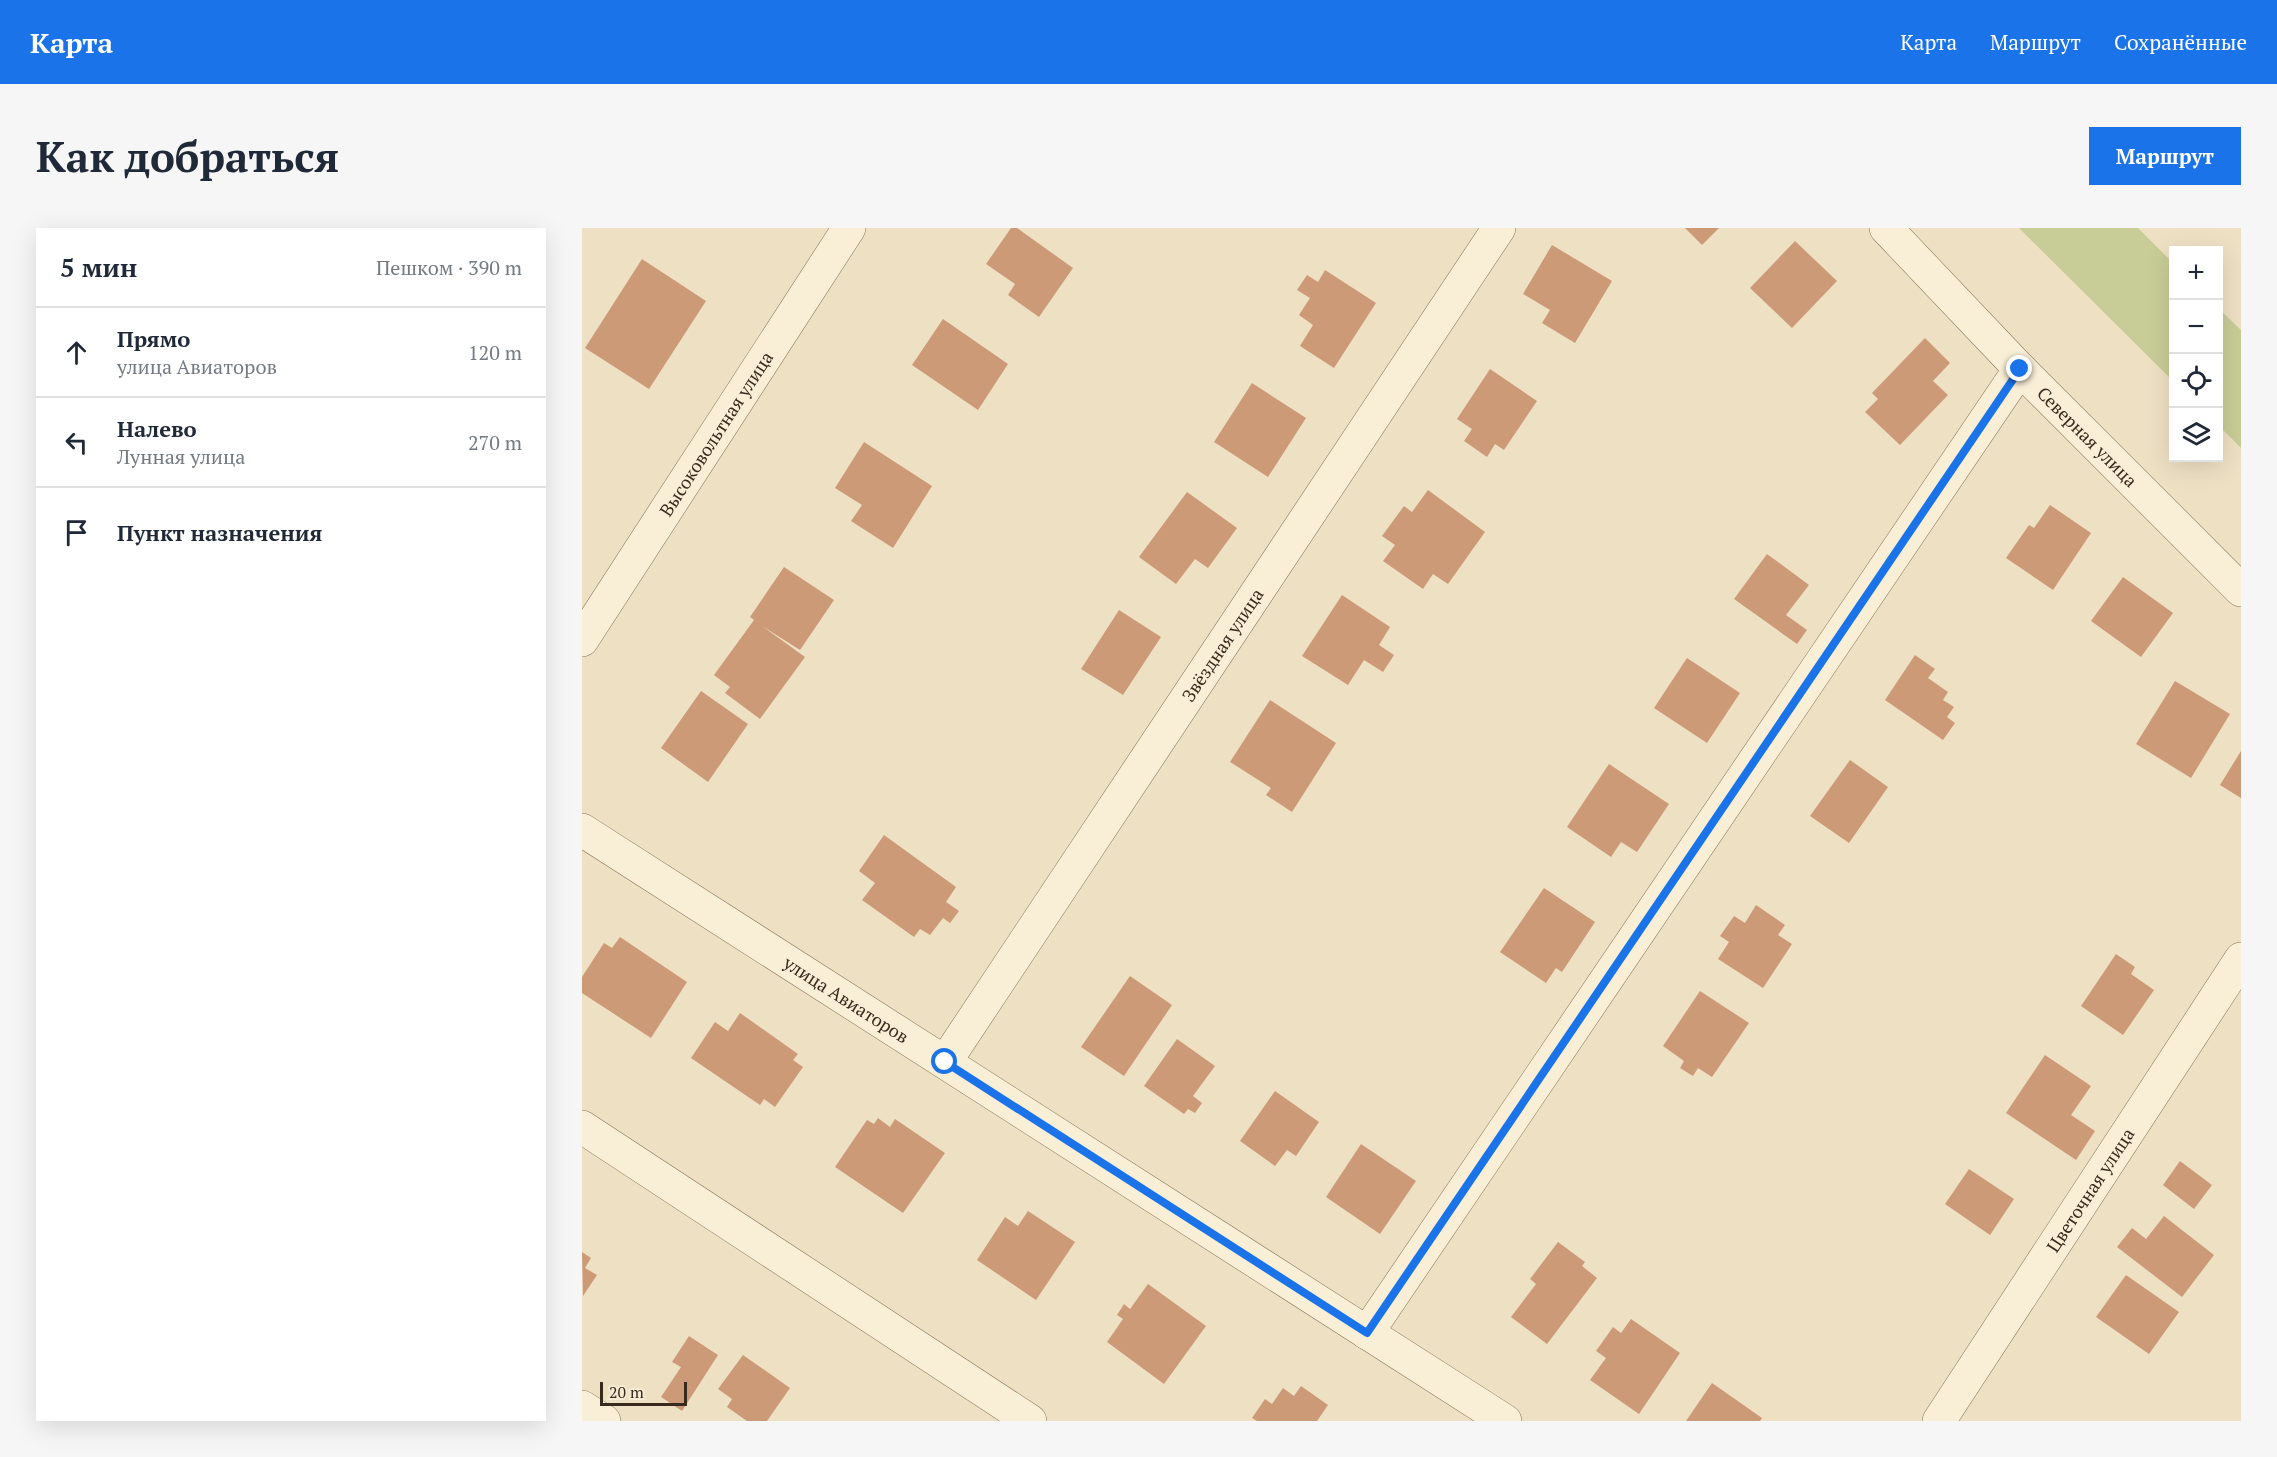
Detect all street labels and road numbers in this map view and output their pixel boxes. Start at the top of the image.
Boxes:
street label: Высоковольтная улица [653,346,778,521]
street label: Северная улица [2032,381,2143,492]
street label: Звёздная улица [1176,583,1268,706]
street label: улица Авиаторов [778,950,914,1048]
street label: Цветочная улица [2041,1123,2139,1257]

